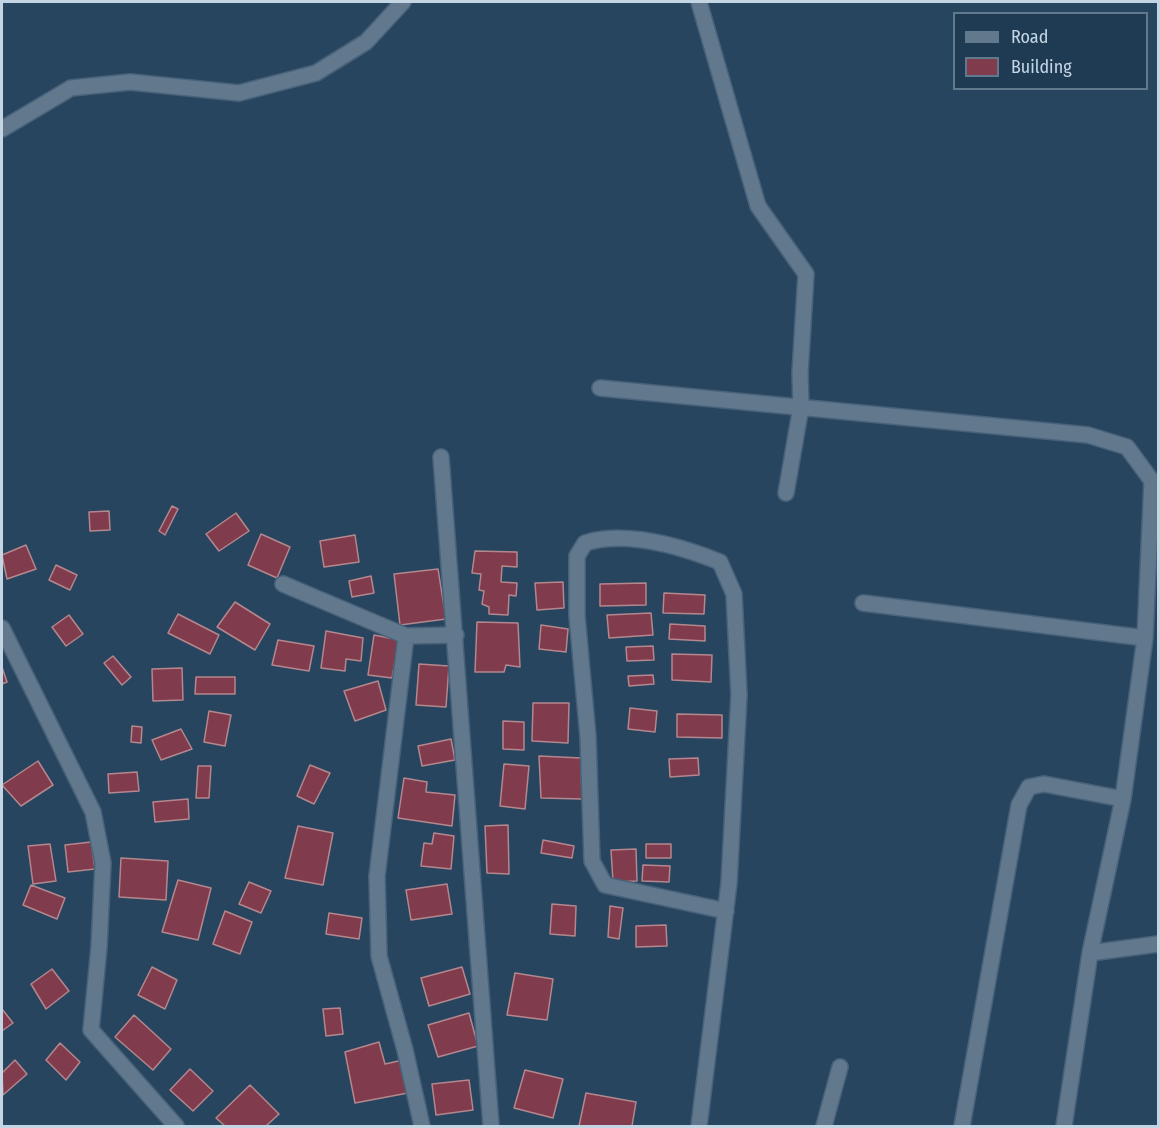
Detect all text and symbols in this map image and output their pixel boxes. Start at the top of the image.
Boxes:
legend [953,12,1148,90]
text: Road [1011,26,1048,48]
text: Building [1011,56,1072,78]

